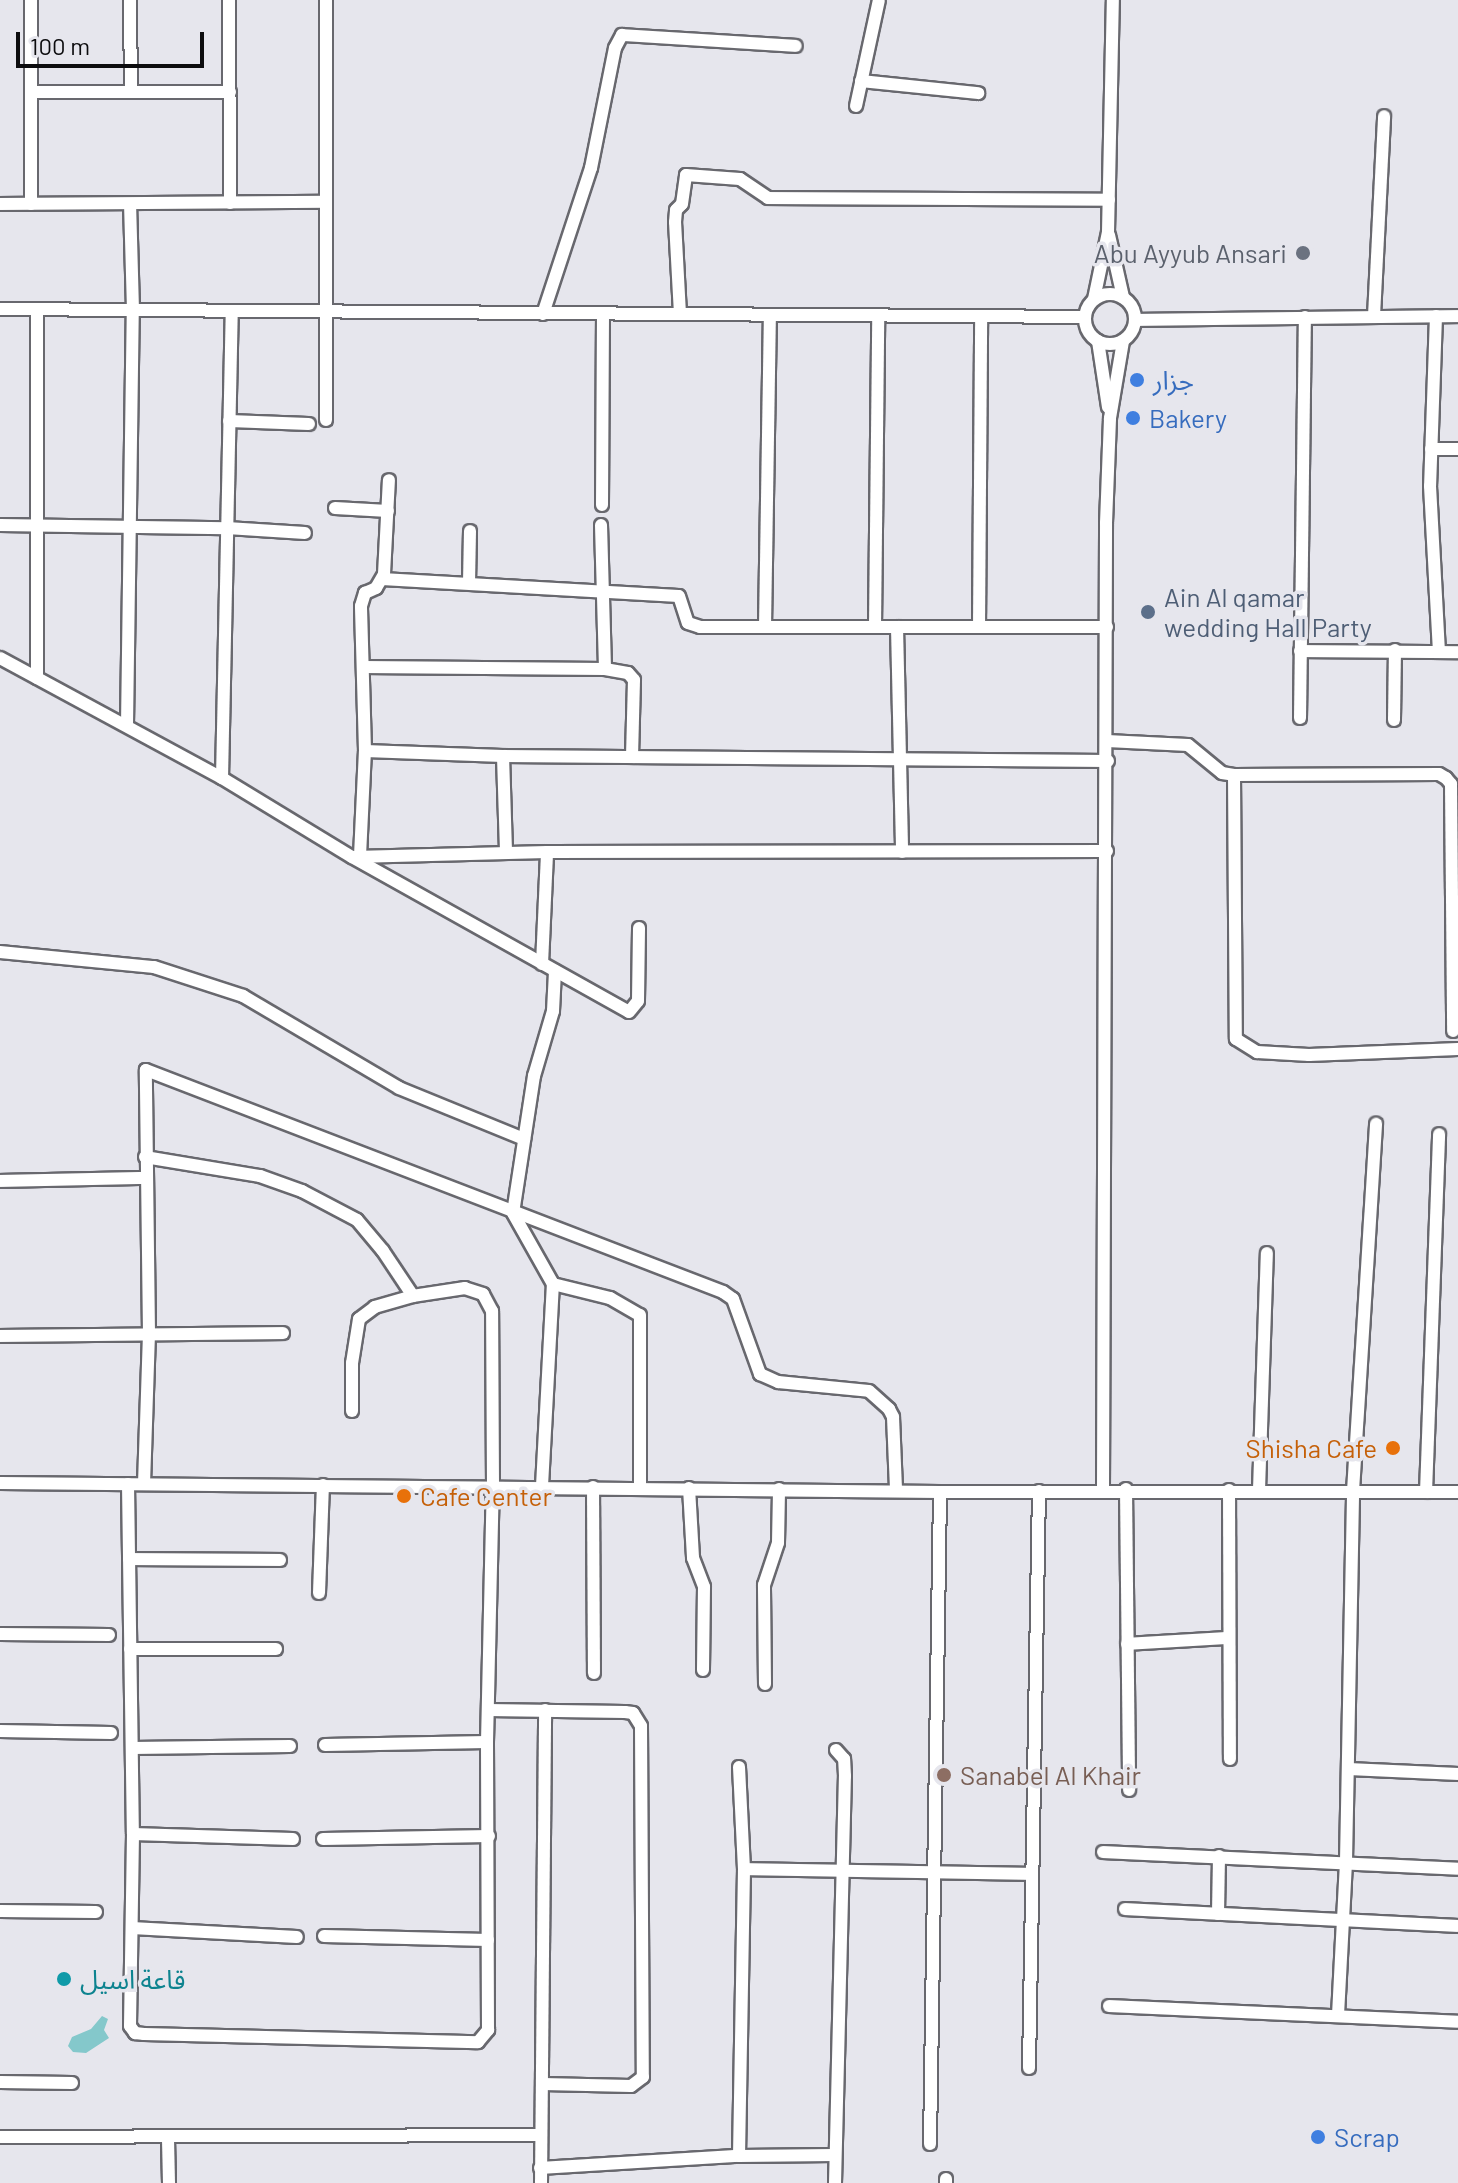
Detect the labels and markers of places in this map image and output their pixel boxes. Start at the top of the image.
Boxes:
place label: Abu Ayyub Ansari [1094,237,1287,269]
marker: Abu Ayyub Ansari [1294,244,1312,262]
place label: جزار [1153,364,1194,396]
marker: جزار [1128,371,1146,389]
place label: Bakery [1149,402,1227,434]
marker: Bakery [1124,409,1142,427]
place label: Ain Al qamar wedding Hall Party [1164,581,1372,642]
marker: Ain Al qamar wedding Hall Party [1139,603,1157,621]
place label: Shisha Cafe [1245,1432,1377,1464]
marker: Shisha Cafe [1384,1439,1402,1457]
place label: Cafe Center [420,1480,552,1512]
marker: Cafe Center [395,1487,413,1505]
place label: Sanabel Al Khair [960,1759,1141,1791]
marker: Sanabel Al Khair [935,1766,953,1784]
place label: قاعة اسيل [80,1963,185,1995]
marker: قاعة اسيل [55,1970,73,1988]
place label: Scrap [1334,2121,1400,2153]
marker: Scrap [1309,2128,1327,2146]

